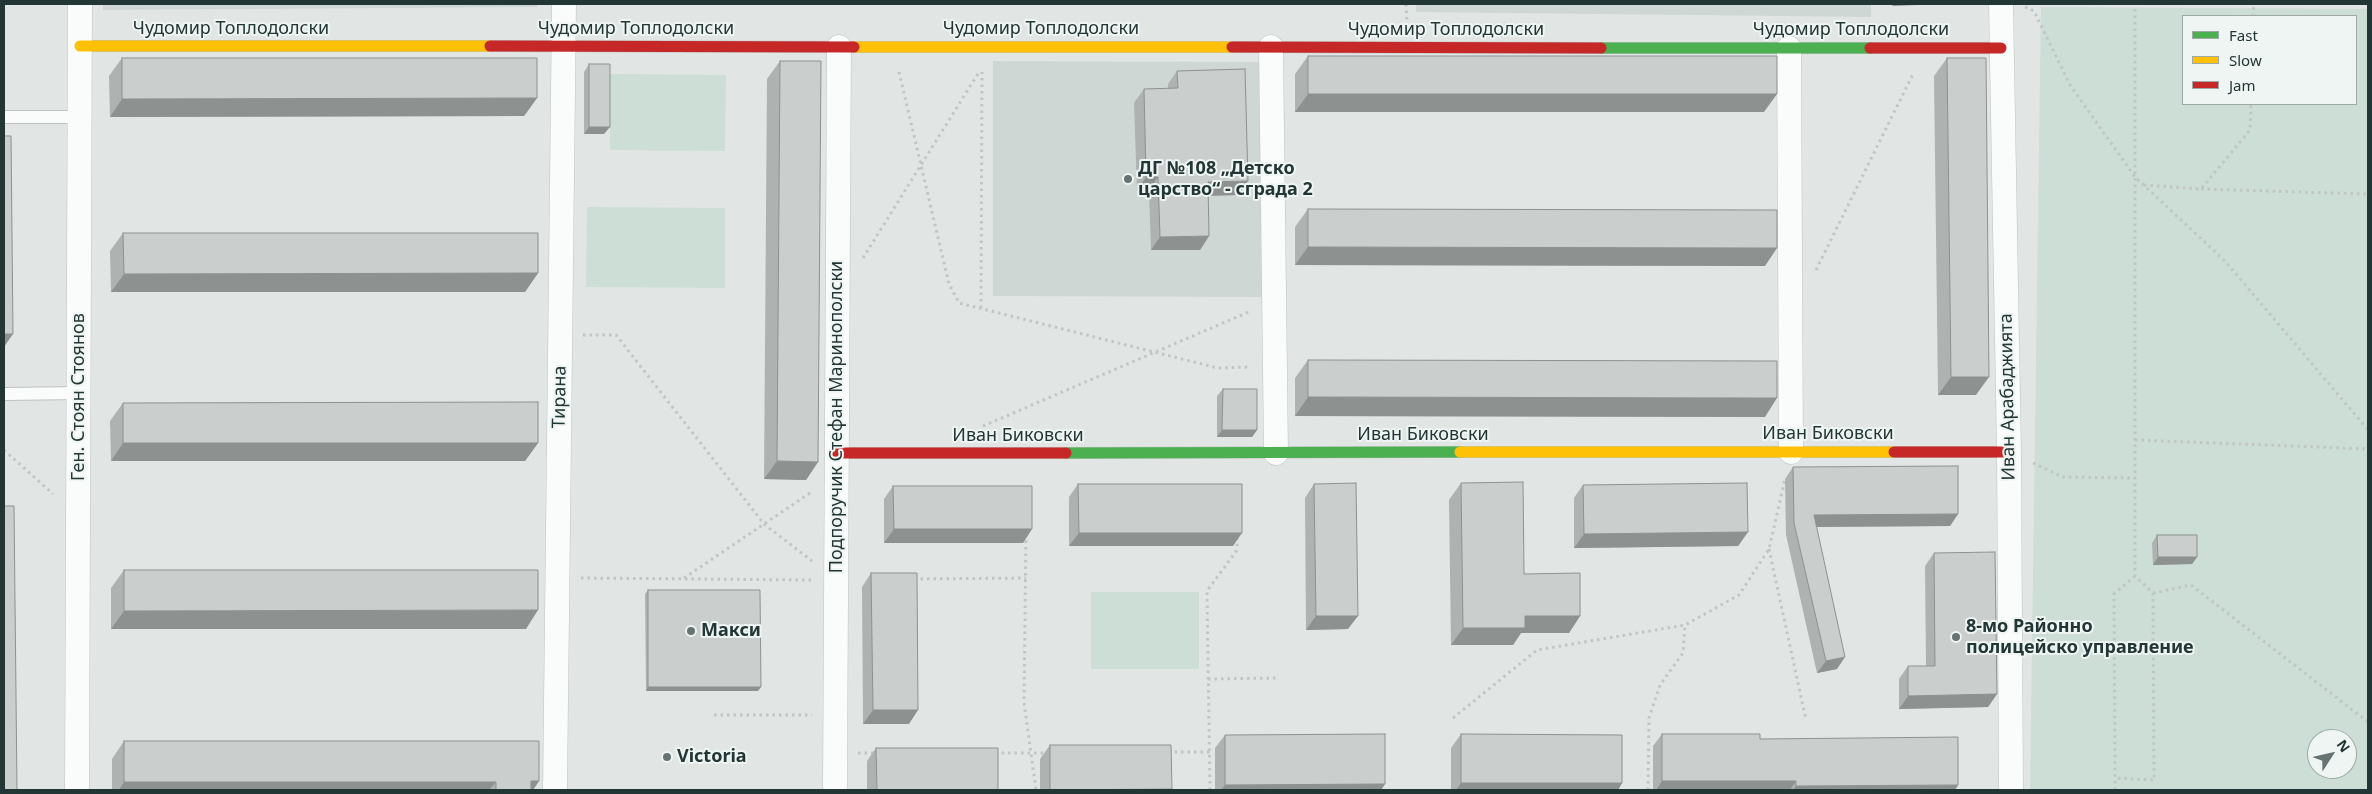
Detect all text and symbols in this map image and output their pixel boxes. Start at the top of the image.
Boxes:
legend [2182,15,2357,105]
street label: Чудомир Топлодолски [133,18,329,40]
street label: Чудомир Топлодолски [538,18,734,40]
street label: Чудомир Топлодолски [943,18,1139,40]
street label: Чудомир Топлодолски [1348,19,1544,41]
street label: Чудомир Топлодолски [1753,19,1949,41]
text: Fast [2229,25,2258,45]
text: Slow [2229,50,2262,70]
text: Jam [2229,75,2256,95]
place label: ДГ №108 „Детско царство“ - сграда 2 [1138,158,1313,200]
marker: ДГ №108 „Детско царство“ - сграда 2 [1122,173,1134,185]
street label: Подпоручик Стефан Маринополски [826,261,848,573]
street label: Ген. Стоян Стоянов [68,313,90,481]
street label: Иван Арабаджията [1996,313,2020,481]
street label: Тирана [549,365,571,429]
street label: Иван Биковски [1762,423,1894,445]
street label: Иван Биковски [1357,424,1489,446]
street label: Иван Биковски [952,425,1084,447]
place label: 8-мо Районно полицейско управление [1966,616,2194,659]
place label: Макси [701,620,761,642]
marker: Макси [685,625,697,637]
marker: 8-мо Районно полицейско управление [1950,631,1962,643]
north arrow [2307,729,2357,779]
text: N [2333,736,2355,756]
place label: Victoria [677,746,747,768]
marker: Victoria [661,751,673,763]

